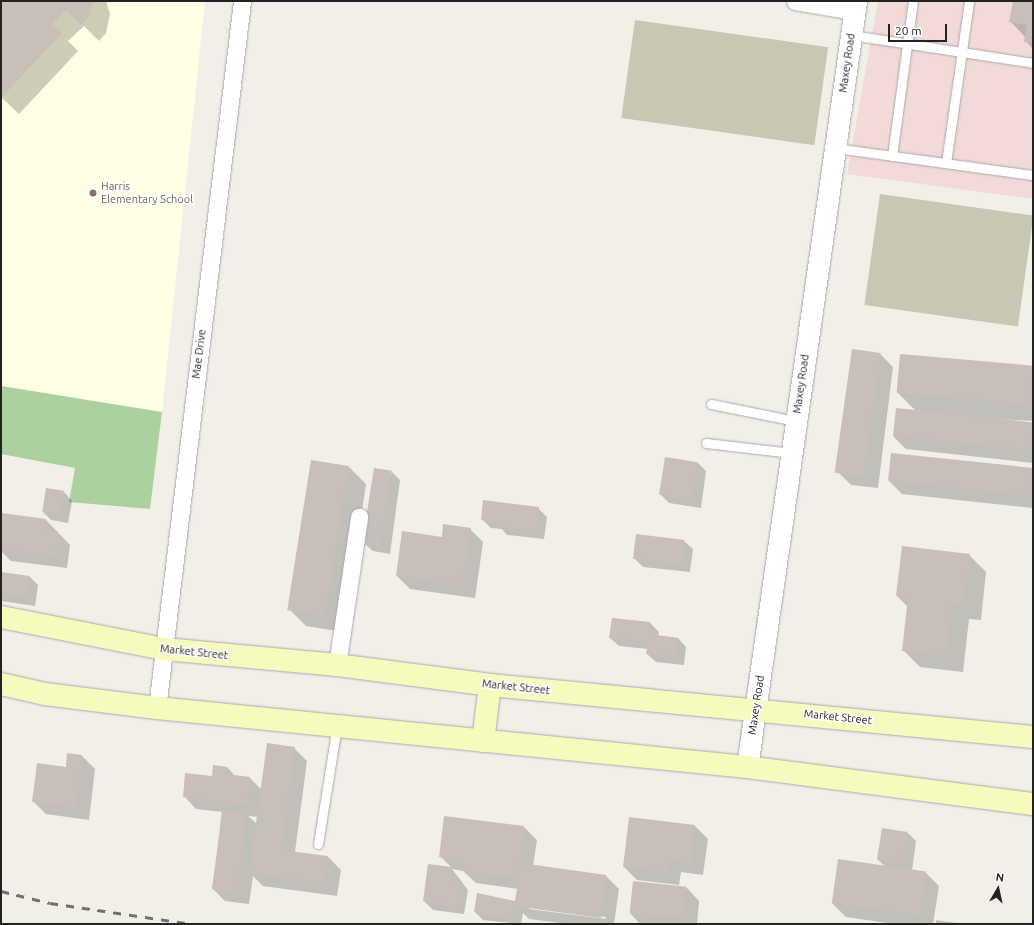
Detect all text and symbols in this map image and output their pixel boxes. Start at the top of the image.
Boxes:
scale bar [890,16,949,42]
text: 20 m [895,24,922,37]
street label: Maxey Road [836,32,858,94]
place label: Harris Elementary School [101,180,193,206]
marker: Harris Elementary School [88,188,98,198]
street label: Mae Drive [189,328,209,380]
street label: Maxey Road [790,353,812,415]
street label: Market Street [159,642,229,662]
street label: Maxey Road [745,674,767,736]
street label: Market Street [481,677,551,697]
street label: Market Street [803,707,873,727]
north arrow [978,869,1018,909]
text: N [995,871,1005,884]

